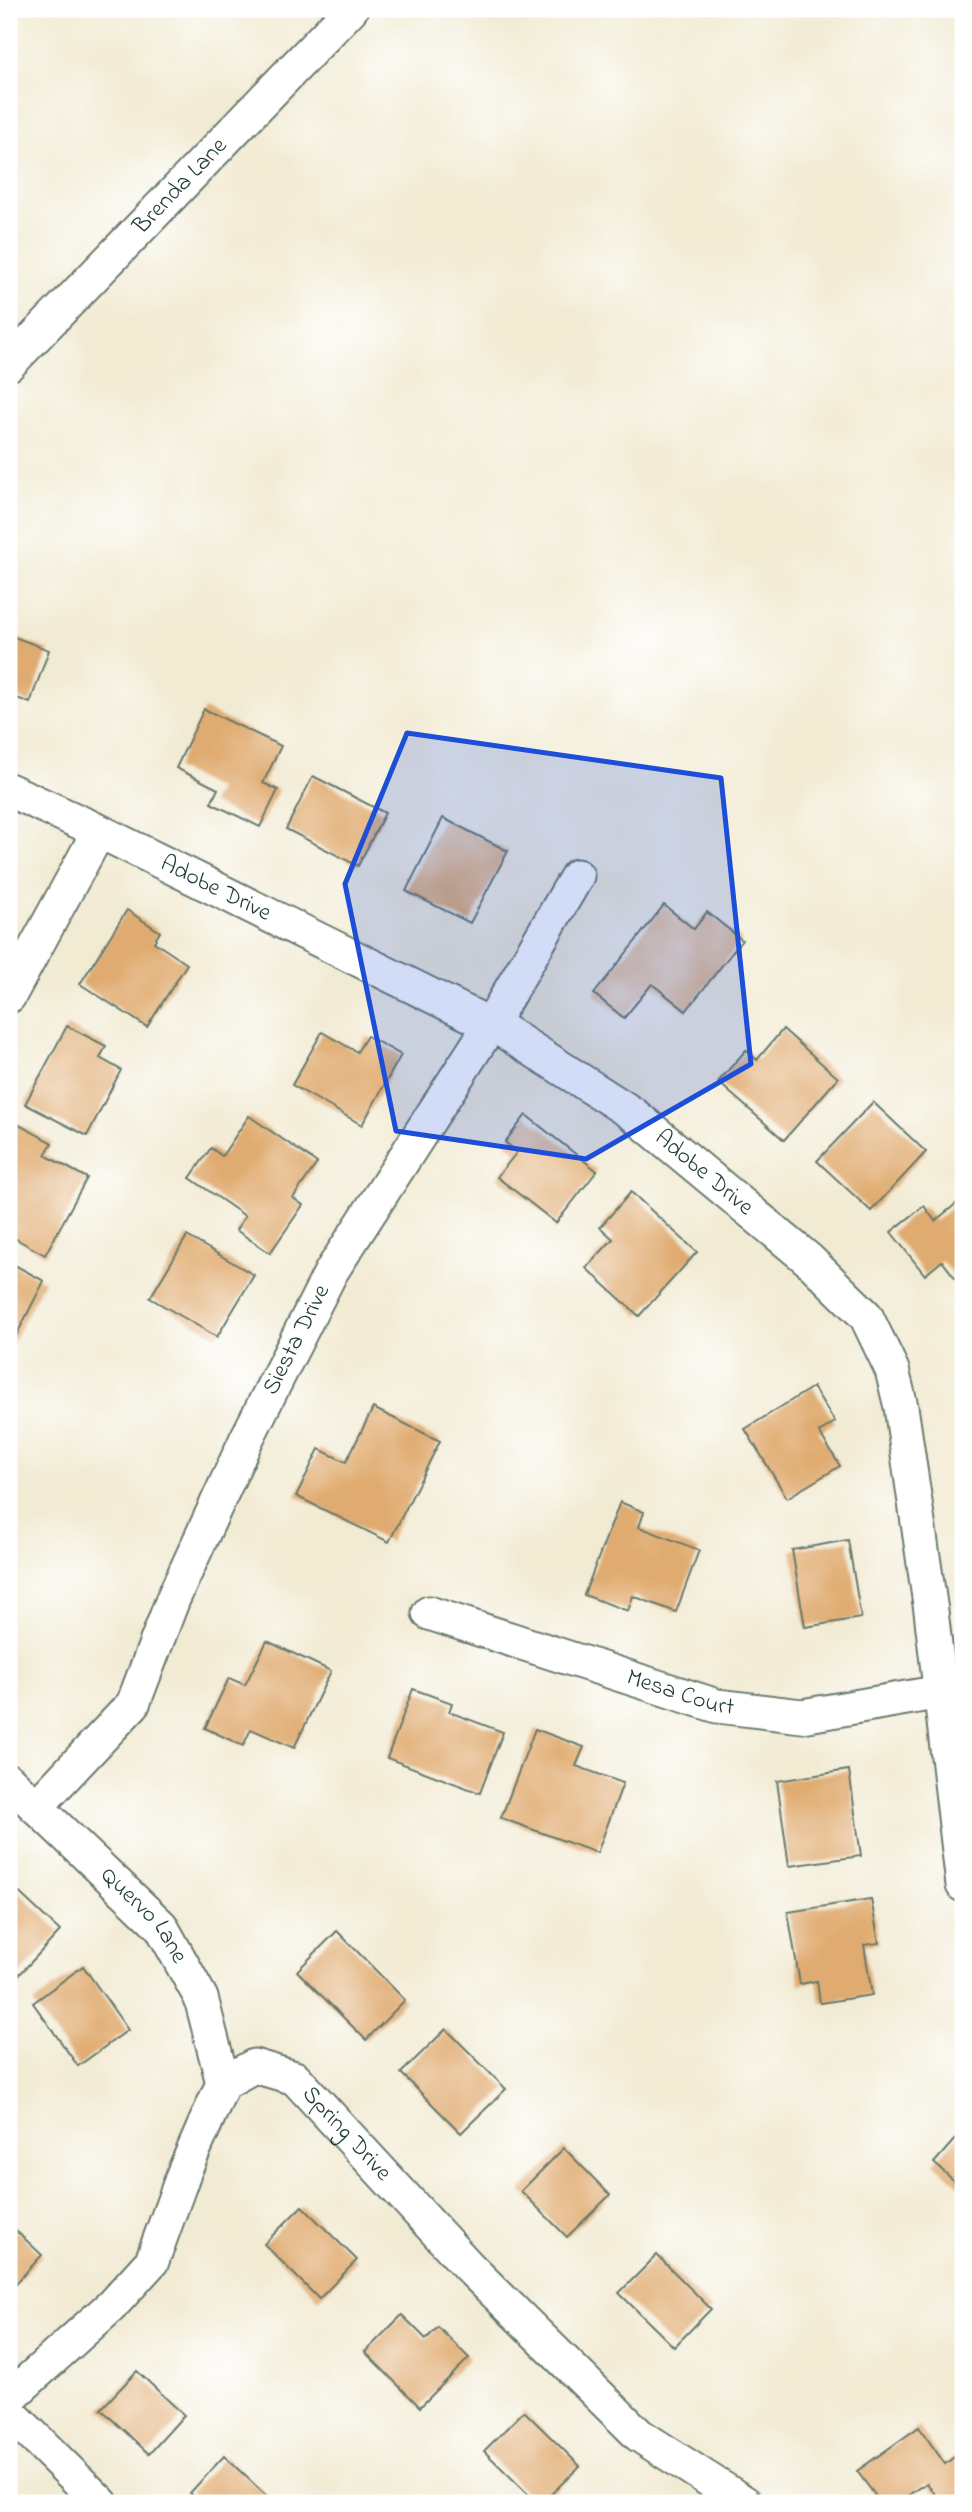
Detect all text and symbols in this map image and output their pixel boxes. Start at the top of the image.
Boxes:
street label: Brenda Lane [124,129,236,243]
street label: Adobe Drive [154,846,277,931]
street label: Adobe Drive [647,1121,761,1225]
street label: Siesta Drive [254,1278,339,1401]
street label: Mesa Court [622,1660,736,1725]
street label: Quervo Lane [92,1859,196,1970]
street label: Spring Drive [293,2078,400,2190]

